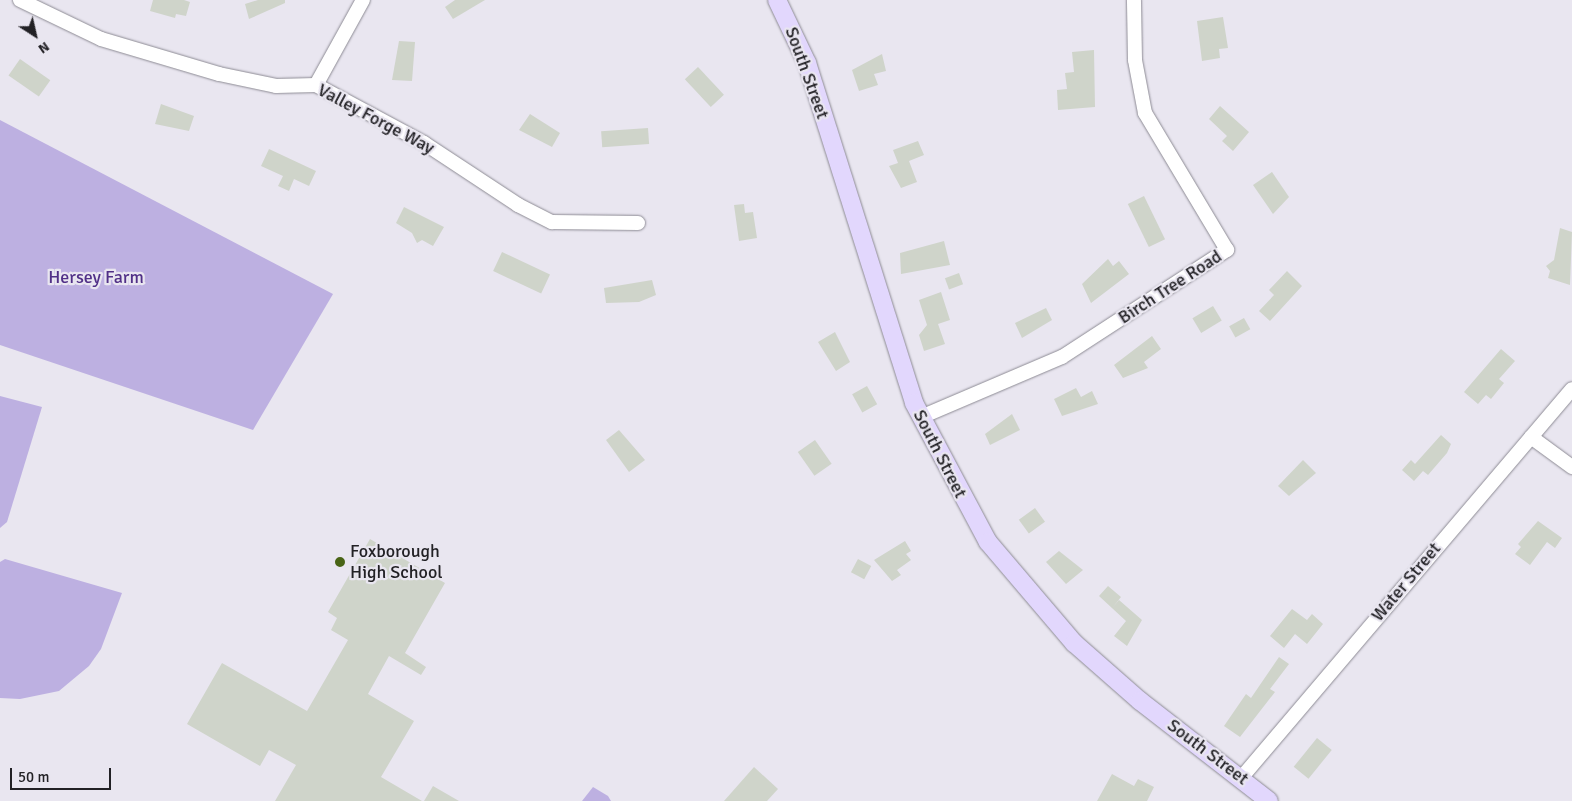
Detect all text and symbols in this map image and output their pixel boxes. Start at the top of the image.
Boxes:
north arrow [10,10,60,60]
street label: South Street [780,24,834,122]
text: N [35,38,53,57]
street label: Valley Forge Way [314,79,438,159]
street label: Birch Tree Road [1114,246,1226,328]
park label: Hersey Farm [48,266,144,288]
street label: South Street [909,406,971,502]
street label: Water Street [1367,538,1445,626]
place label: Foxborough High School [350,541,443,584]
marker: Foxborough High School [334,556,346,568]
street label: South Street [1163,714,1253,790]
scale bar [12,758,114,790]
text: 50 m [18,768,49,786]

